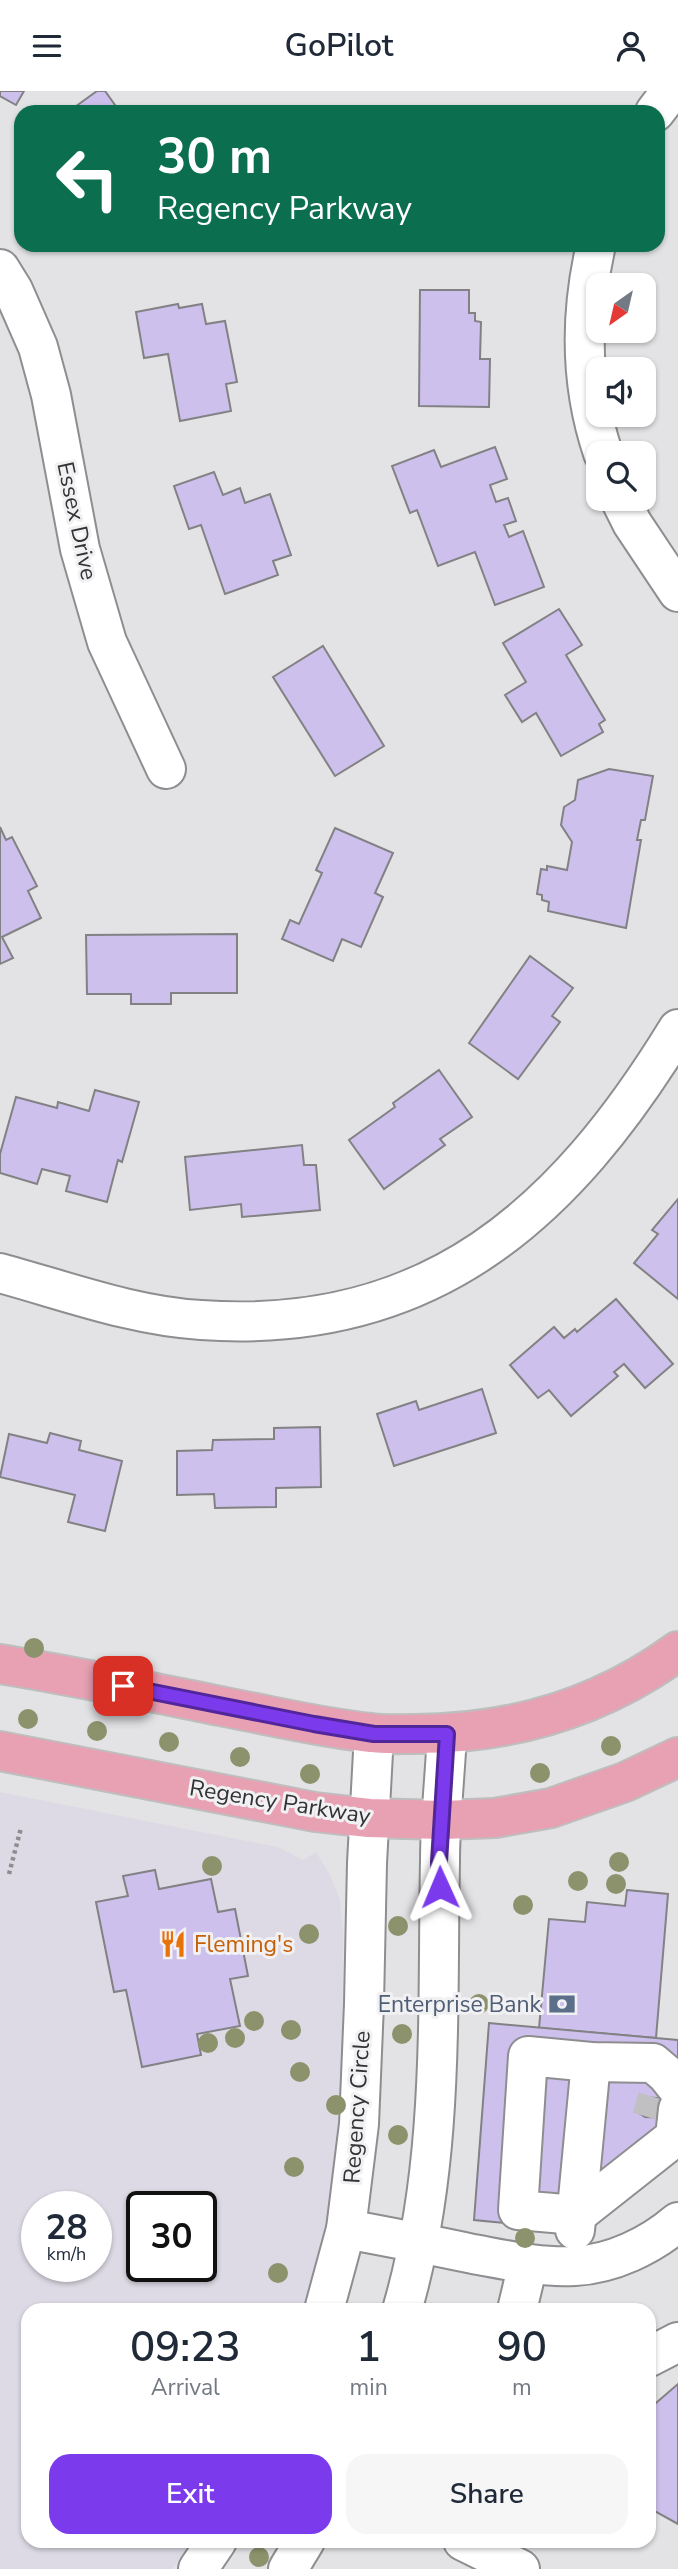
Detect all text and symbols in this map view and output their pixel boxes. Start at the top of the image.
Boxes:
text: GoPilot [284,24,394,67]
icon: menu [28,27,66,65]
icon: person [612,27,650,65]
text: 30 m [157,123,272,190]
icon: left [42,133,133,224]
text: Regency Parkway [157,187,412,230]
north arrow [586,273,656,343]
map controls [586,273,656,511]
button: sound [586,357,656,427]
button: search [586,441,656,511]
street label: Essex Drive [49,459,105,583]
pin [93,1656,153,1716]
icon: arrive [104,1667,142,1705]
street label: Regency Parkway [187,1772,373,1832]
position arrow [403,1850,477,1924]
restaurant icon: Fleming's [158,1929,188,1959]
place label: Fleming's [194,1929,293,1960]
place label: Enterprise Bank [378,1989,541,2020]
bank icon: Enterprise Bank [547,1989,577,2019]
street label: Regency Circle [336,2030,378,2184]
speed limit sign: 30 [126,2191,217,2282]
text: 28 [45,2204,88,2251]
text: km/h [47,2242,86,2266]
text: 09:23 [130,2319,241,2376]
text: 1 [356,2319,381,2376]
text: 90 [497,2319,547,2376]
text: Arrival [151,2372,220,2403]
text: min [350,2372,388,2403]
text: m [512,2372,532,2403]
button: Exit [49,2454,332,2534]
button: Share [346,2454,628,2534]

